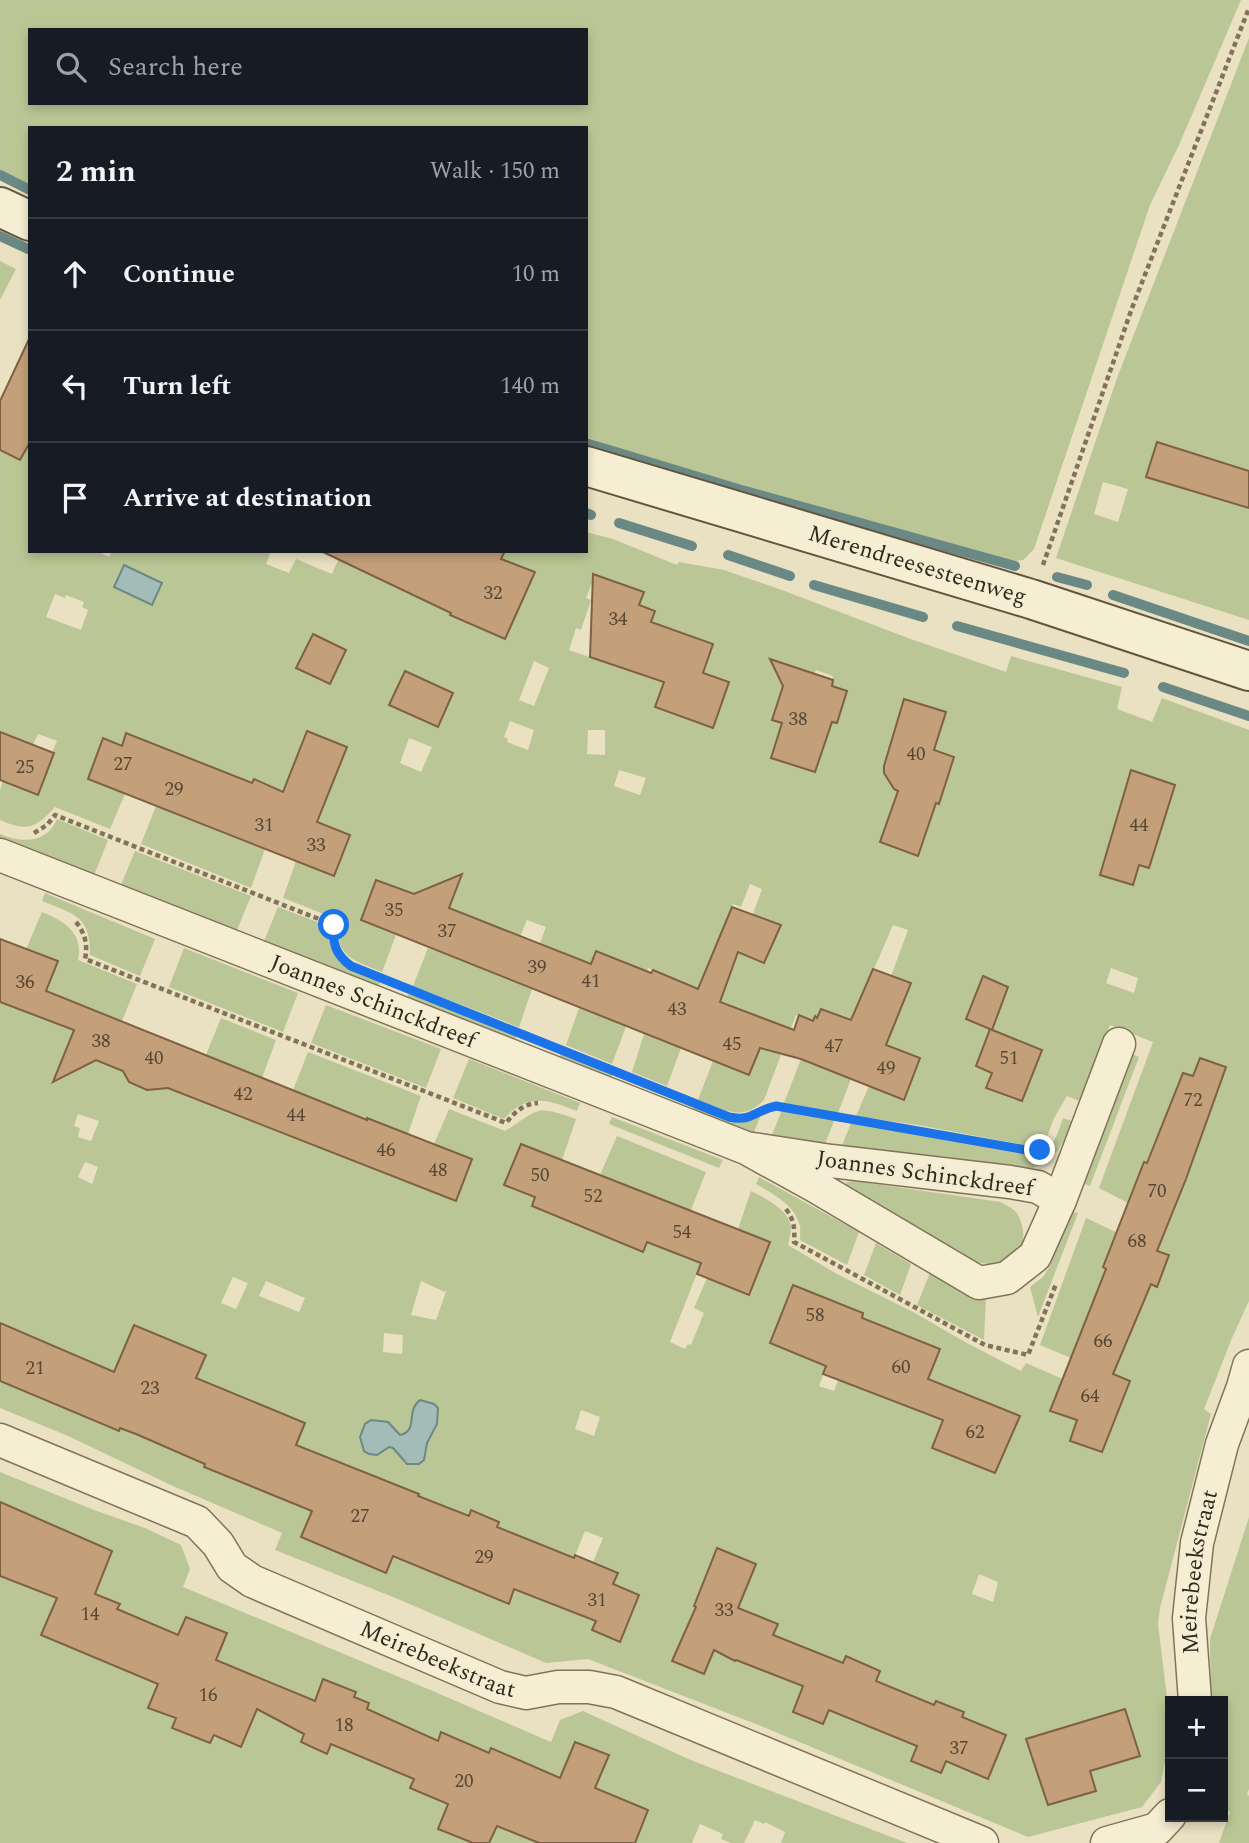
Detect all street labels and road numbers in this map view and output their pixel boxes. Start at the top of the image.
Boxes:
street label: Merendreesesteenweg [804,516,1031,614]
street label: Joannes Schinckdreef [265,945,484,1059]
street label: Joannes Schinckdreef [814,1141,1038,1207]
street label: Meirebeekstraat [1171,1486,1227,1656]
street label: Meirebeekstraat [354,1612,519,1708]

